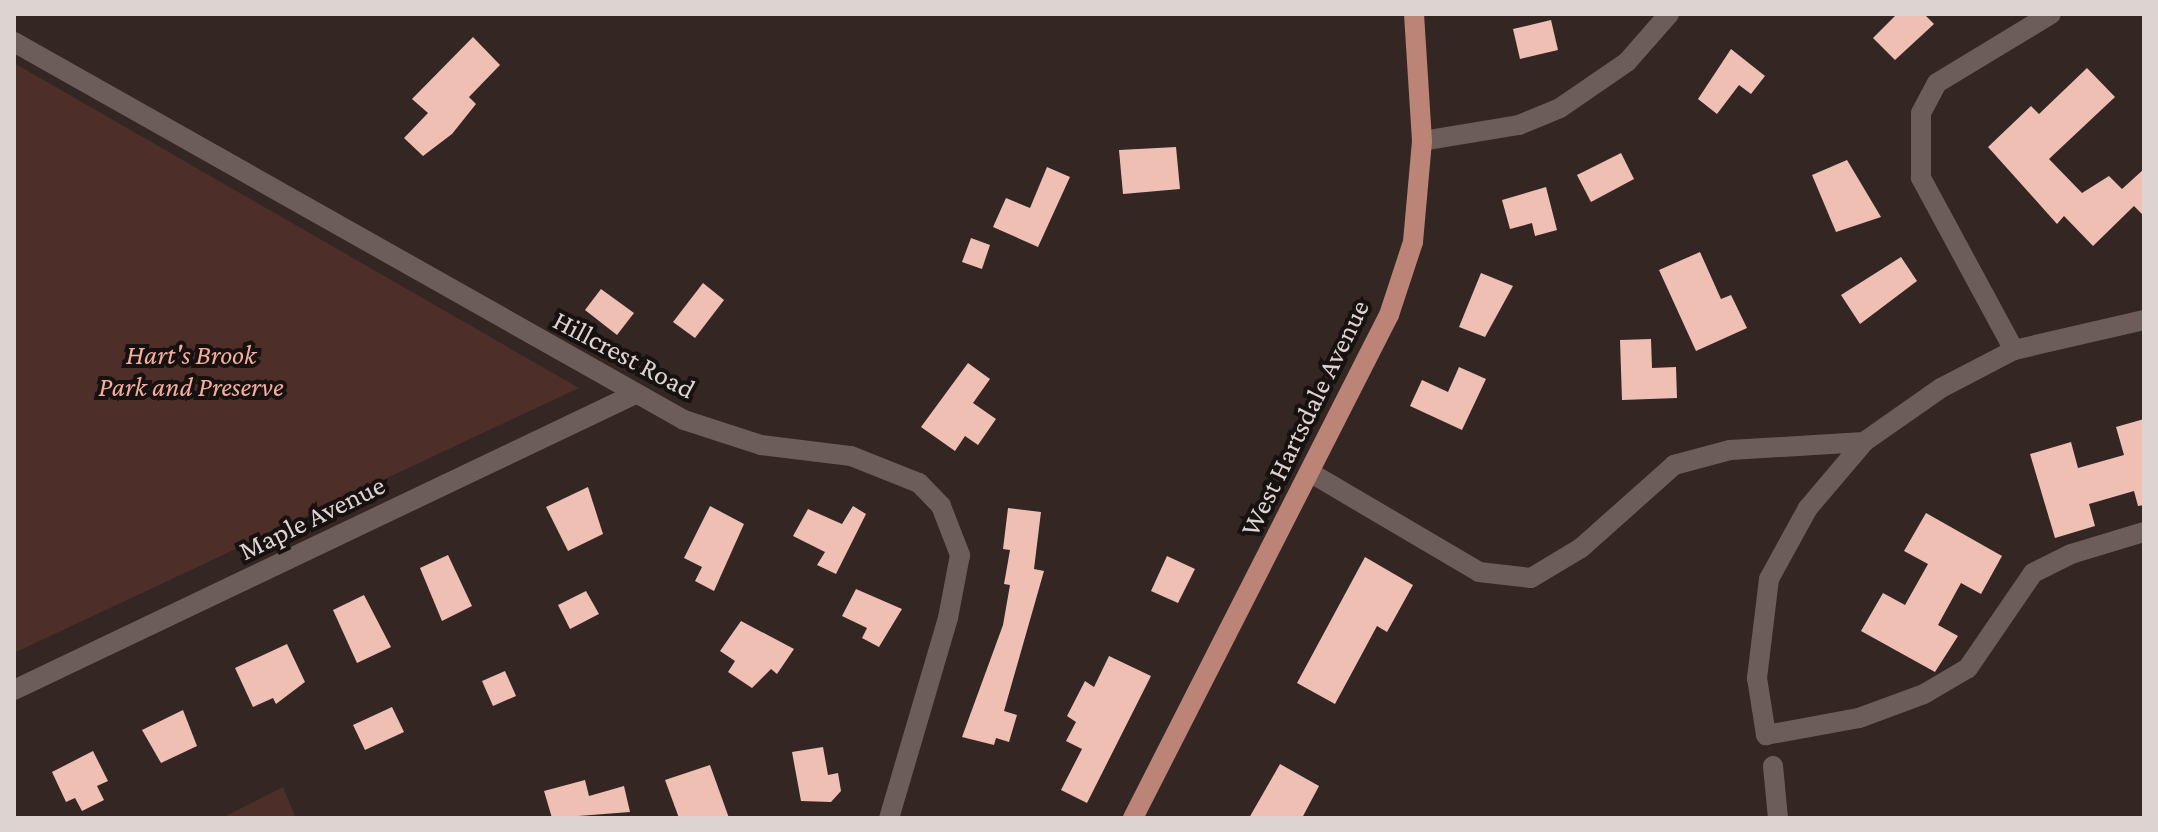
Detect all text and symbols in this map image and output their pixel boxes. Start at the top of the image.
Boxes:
street label: West Hartsdale Avenue [1233,294,1377,542]
street label: Hillcrest Road [547,304,701,406]
park label: Hart's Brook Park and Preserve [98,338,284,404]
street label: Maple Avenue [234,468,390,568]

